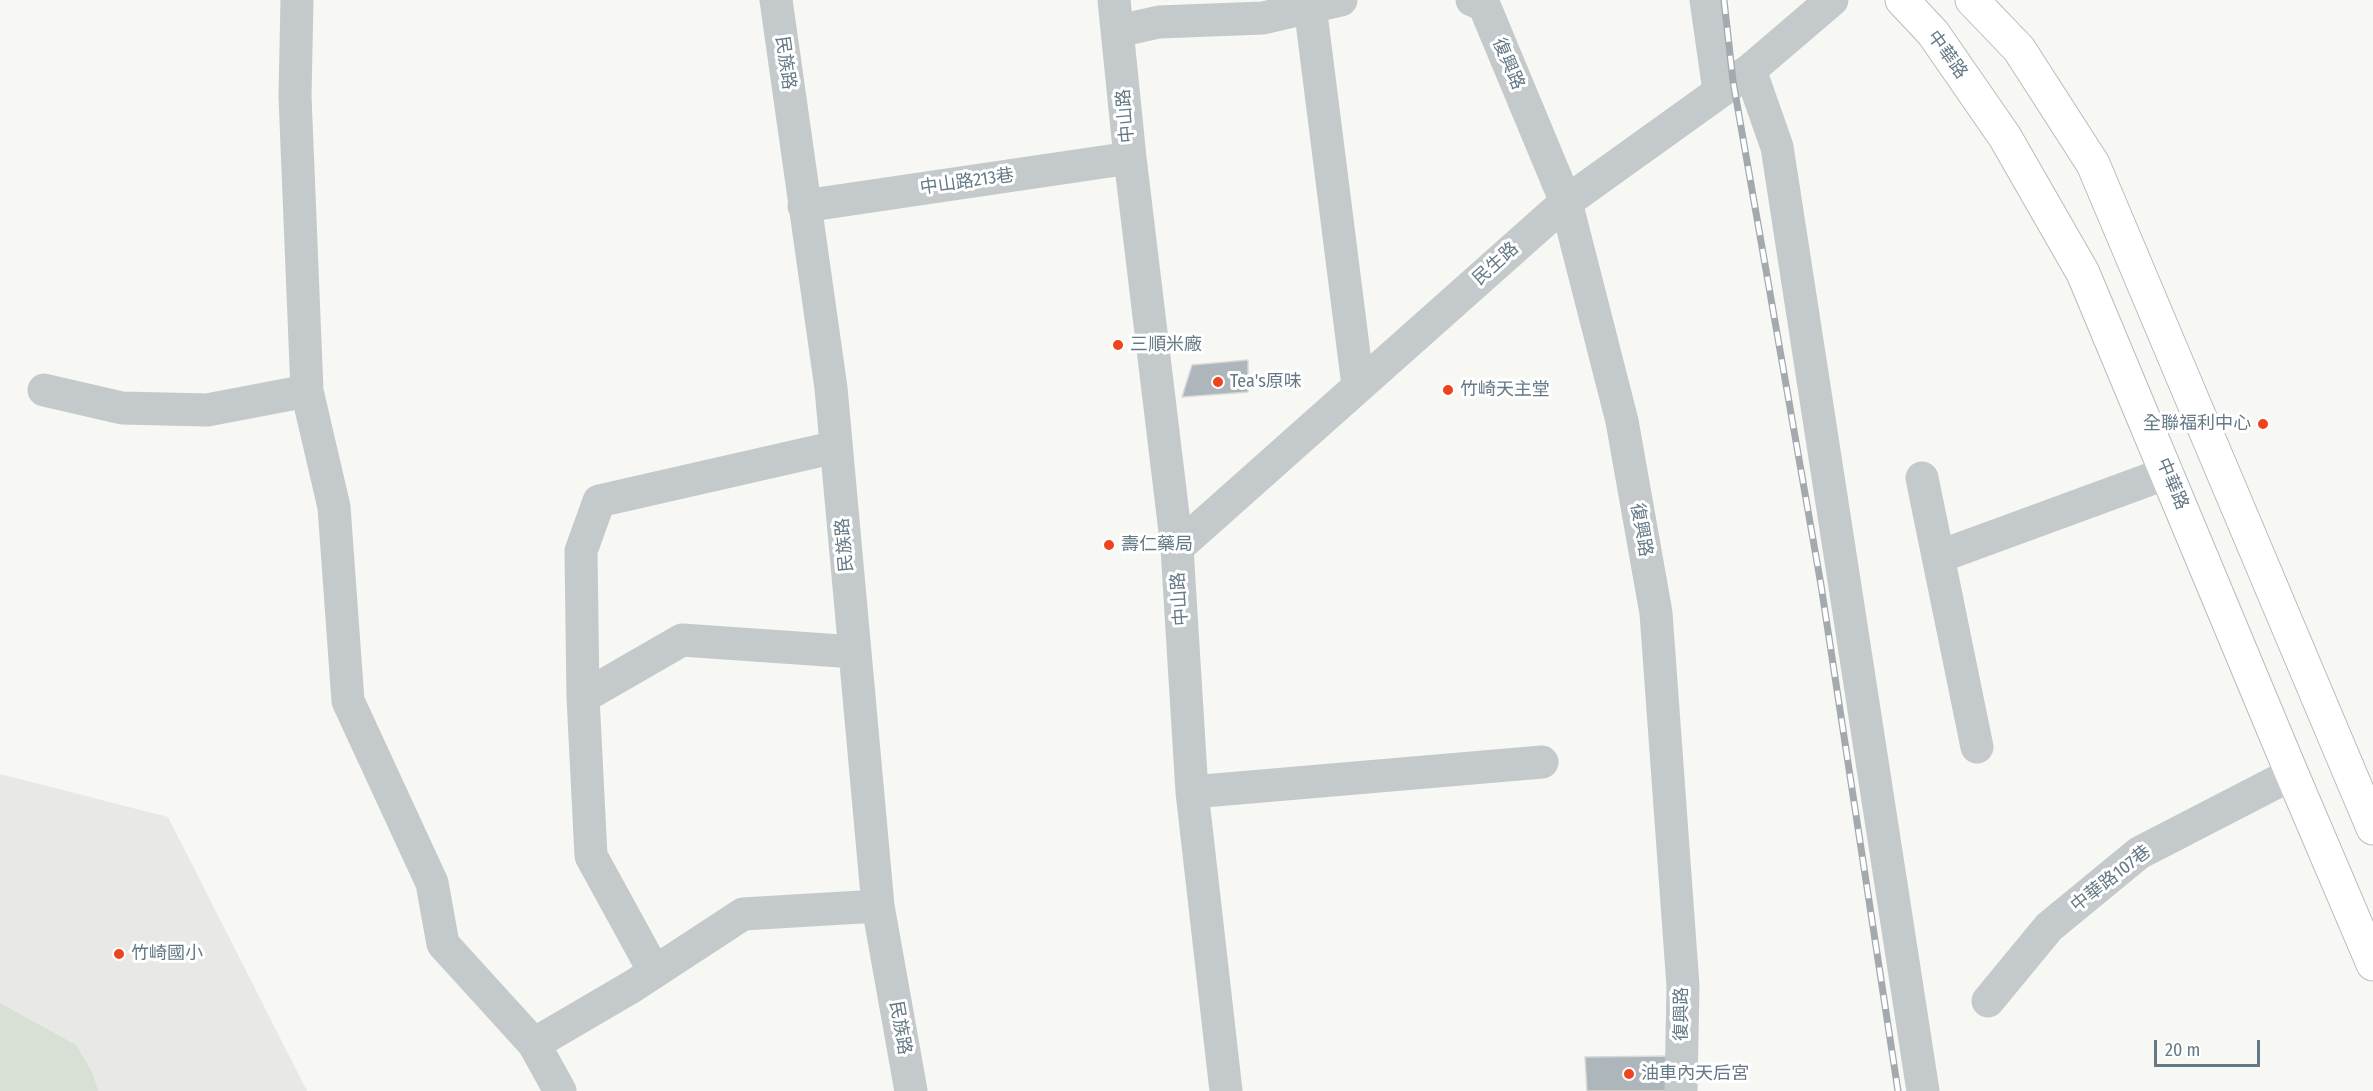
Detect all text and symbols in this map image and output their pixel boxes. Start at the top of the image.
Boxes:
street label: 中華路 [1922,27,1972,83]
street label: 民族路 [771,35,799,91]
street label: 復興路 [1488,35,1528,93]
street label: 中山路 [1113,88,1139,144]
street label: 中山路213巷 [919,165,1015,199]
street label: 民生路 [1469,238,1523,290]
place label: 三順米廠 [1130,334,1202,356]
marker: 三順米廠 [1111,338,1125,352]
place label: Tea's原味 [1230,371,1302,393]
marker: Tea's原味 [1211,375,1225,389]
place label: 竹崎天主堂 [1460,379,1550,401]
marker: 竹崎天主堂 [1441,383,1455,397]
place label: 全聯福利中心 [2143,413,2251,435]
marker: 全聯福利中心 [2256,417,2270,431]
street label: 中華路 [2152,455,2192,513]
street label: 復興路 [1626,502,1656,558]
street label: 民族路 [832,517,858,573]
place label: 壽仁藥局 [1121,534,1193,556]
marker: 壽仁藥局 [1102,538,1116,552]
street label: 中山路 [1167,571,1193,627]
street label: 中華路107巷 [2067,841,2155,917]
place label: 竹崎國小 [131,943,203,965]
marker: 竹崎國小 [112,947,126,961]
street label: 復興路 [1671,987,1693,1041]
street label: 民族路 [885,1000,915,1056]
scale bar [2157,1028,2264,1066]
text: 20 m [2165,1039,2200,1061]
place label: 油車內天后宮 [1641,1063,1749,1085]
marker: 油車內天后宮 [1622,1067,1636,1081]

